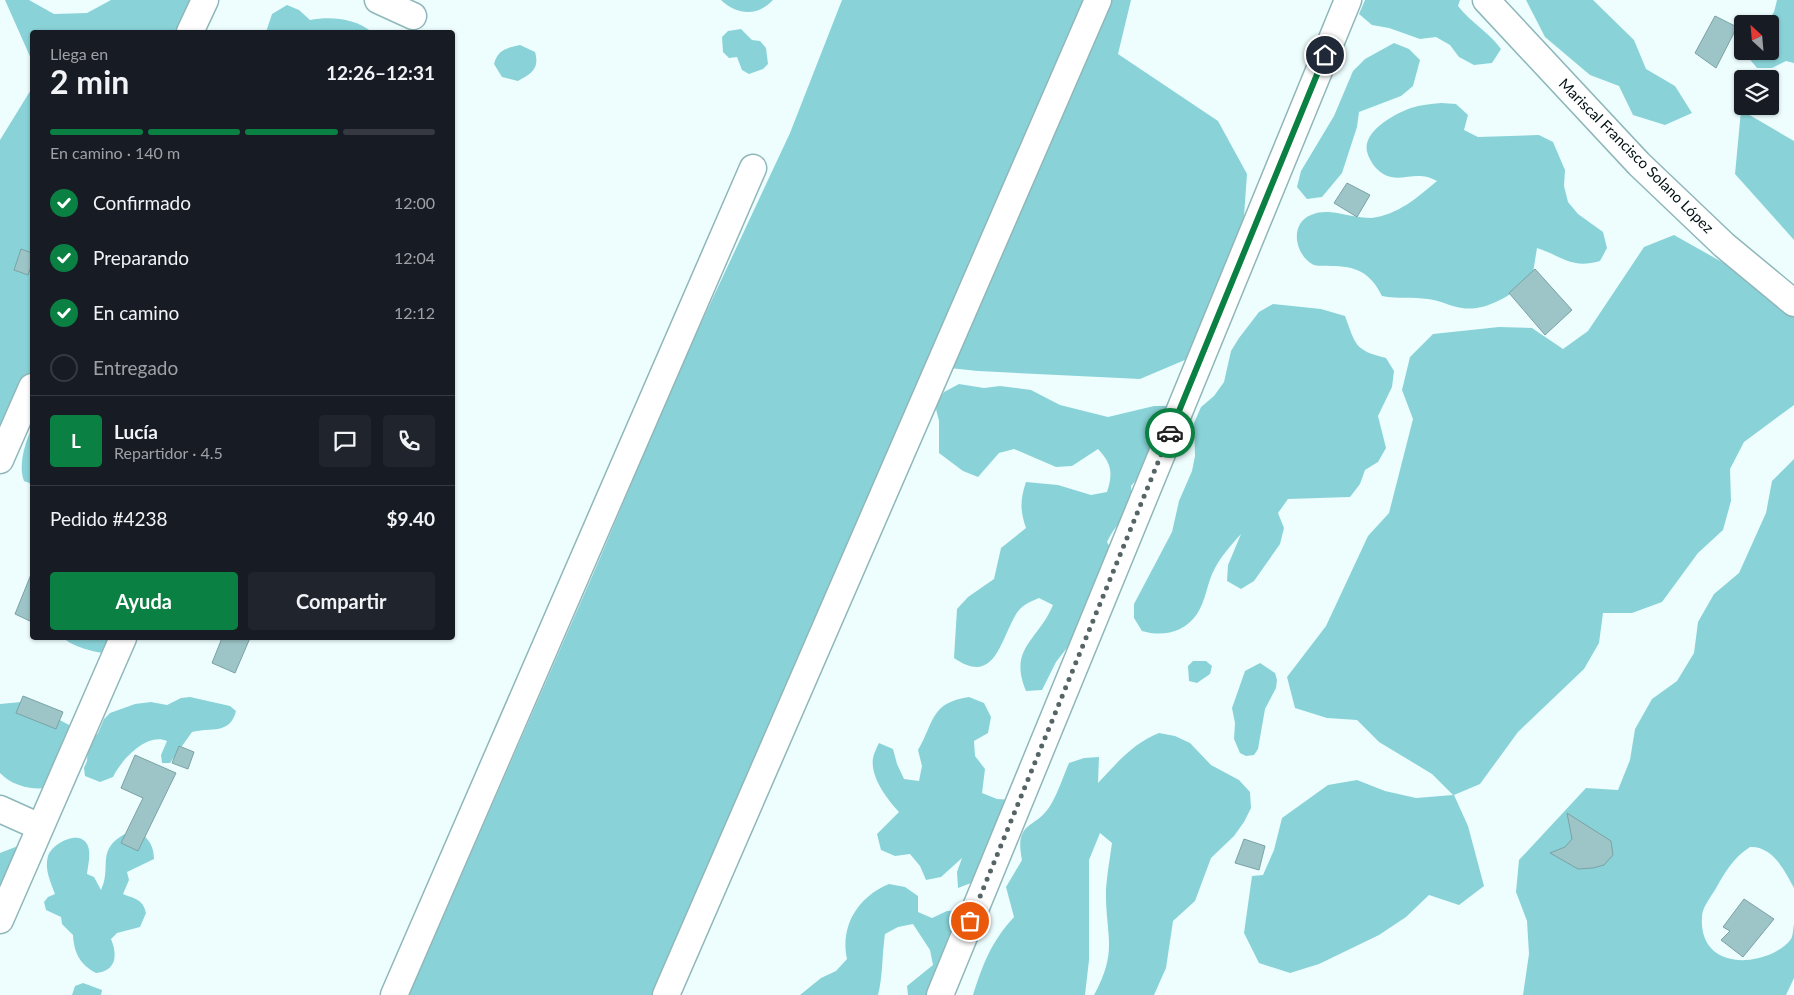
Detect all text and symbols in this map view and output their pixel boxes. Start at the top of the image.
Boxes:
north arrow [1734,15,1779,60]
map controls [1734,15,1779,115]
pin [1304,34,1346,76]
icon: home [1311,41,1339,69]
text: Llega en [50,44,108,63]
text: 12:26–12:31 [326,61,435,84]
text: 2 min [50,62,129,101]
button: layers [1734,70,1779,115]
street label: Mariscal Francisco Solano López [1556,74,1718,237]
text: En camino · 140 m [50,143,180,162]
icon: check [50,189,78,217]
text: Confirmado [93,191,191,214]
text: 12:00 [394,193,435,212]
icon: check [50,244,78,272]
text: Preparando [93,246,189,269]
text: 12:04 [394,248,435,267]
icon: check [50,299,78,327]
text: En camino [93,301,179,324]
text: 12:12 [394,303,435,322]
text: Entregado [93,356,178,379]
courier [1145,408,1195,458]
button: chat [319,415,371,467]
button: phone [383,415,435,467]
icon: car [1156,419,1184,447]
text: Lucía [114,420,158,443]
text: L [71,429,81,452]
text: Repartidor · 4.5 [114,443,223,462]
text: Pedido #4238 [50,507,168,530]
text: $9.40 [386,507,435,530]
button: Ayuda [50,572,238,630]
button: Compartir [248,572,435,630]
pin [949,900,991,942]
icon: bag [956,907,984,935]

